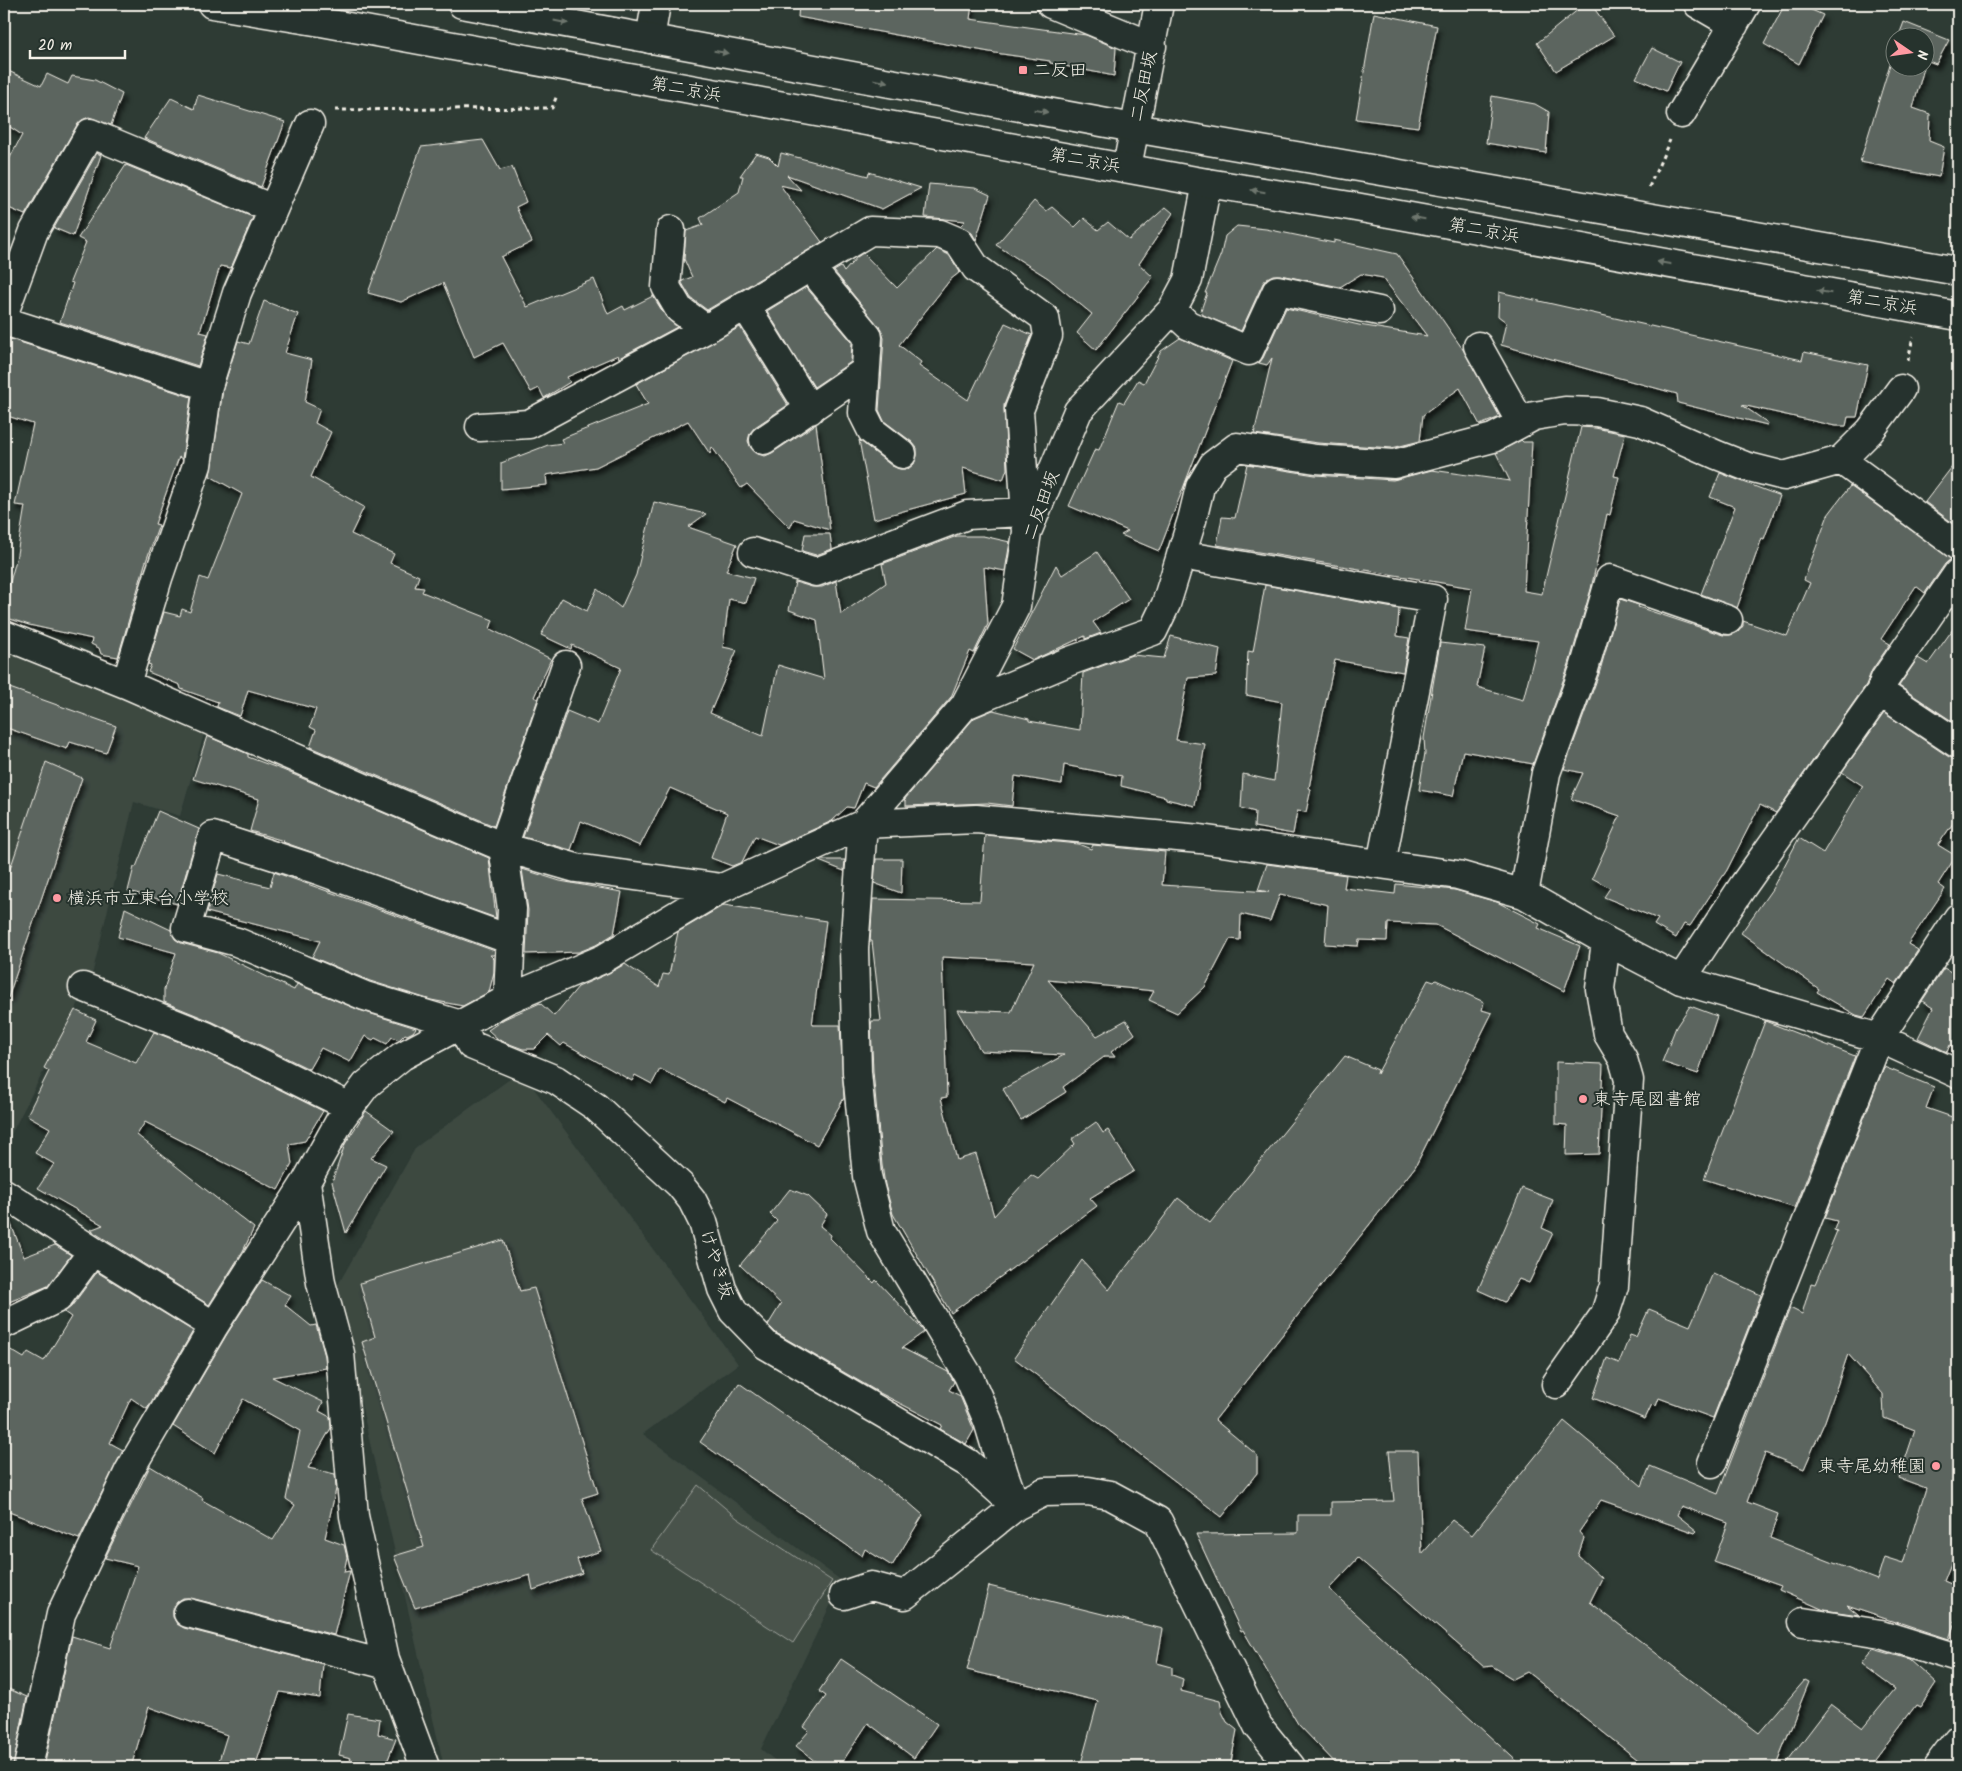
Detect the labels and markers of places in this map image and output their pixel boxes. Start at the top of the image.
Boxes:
place label: 二反田 [1033,57,1087,86]
marker: 二反田 [1017,64,1029,76]
place label: 横浜市立東台小学校 [67,885,229,914]
marker: 横浜市立東台小学校 [51,892,63,904]
place label: 東寺尾図書館 [1593,1086,1701,1115]
marker: 東寺尾図書館 [1577,1093,1589,1105]
place label: 東寺尾幼稚園 [1818,1453,1926,1482]
marker: 東寺尾幼稚園 [1930,1460,1942,1472]

